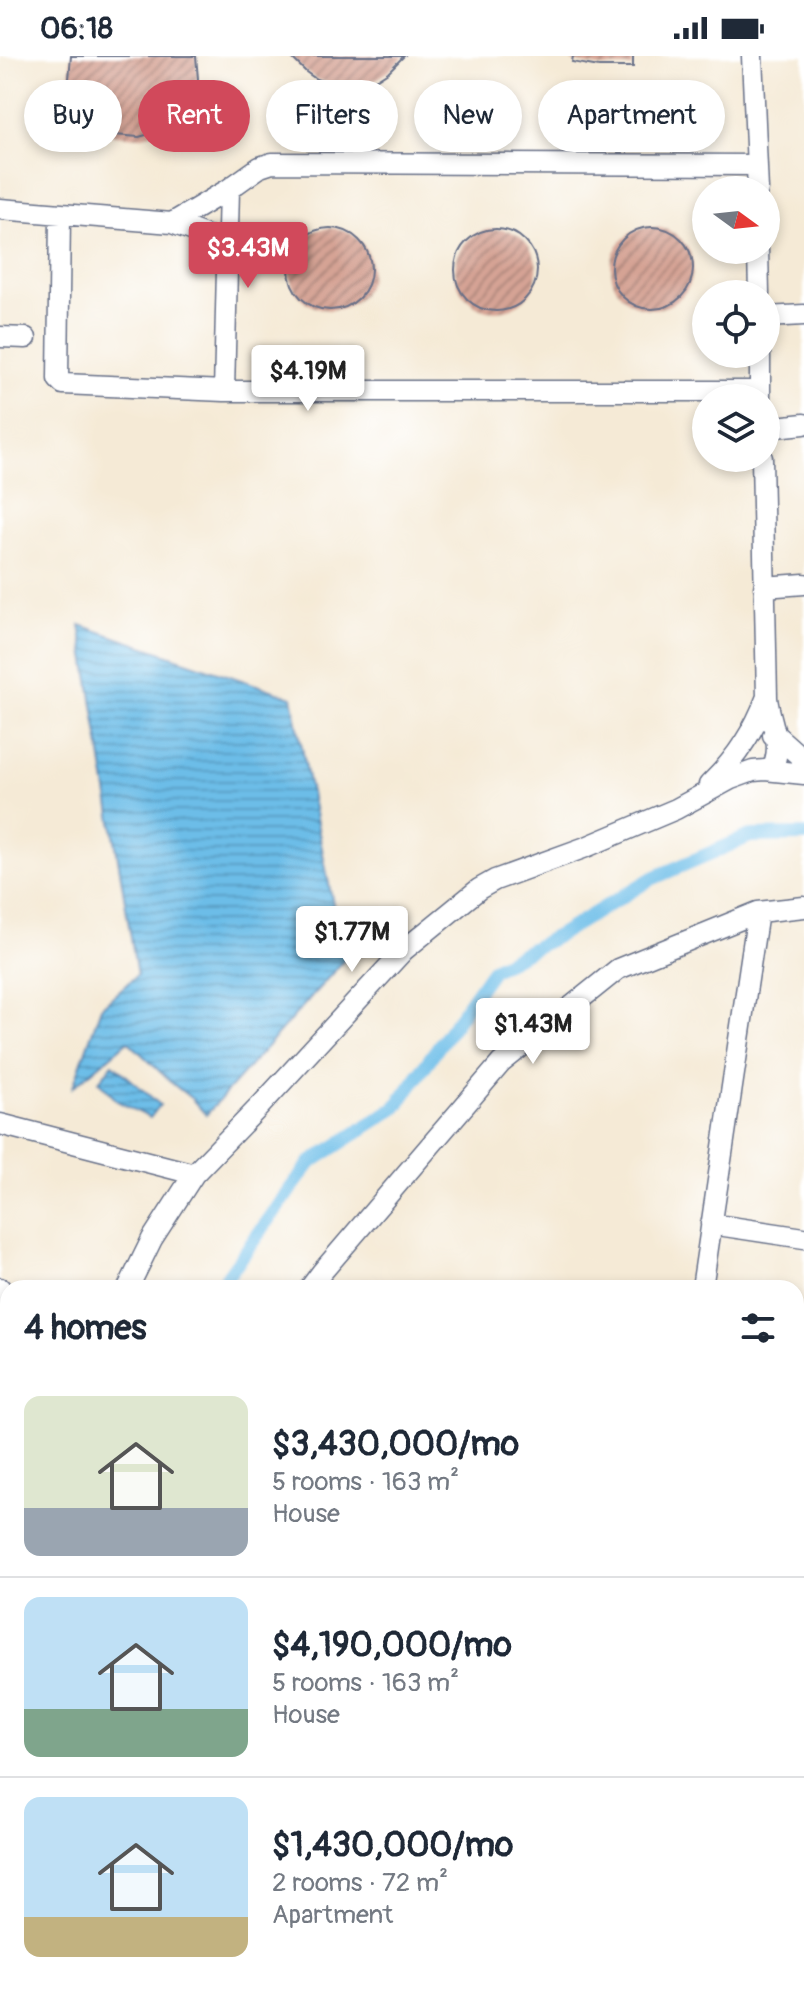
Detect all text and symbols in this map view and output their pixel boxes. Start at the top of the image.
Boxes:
text: 06:18 [40,10,113,47]
chip: Buy [24,80,122,152]
chip: Rent [138,80,250,152]
chip: Filters [266,80,398,152]
chip: New [414,80,522,152]
chip: Apartment [538,80,725,152]
north arrow [692,176,780,264]
map controls [692,176,780,472]
pin: $3.43M [183,222,313,290]
text: $3.43M [207,232,289,264]
button: locate [692,280,780,368]
pin: $4.19M [243,345,373,413]
text: $4.19M [269,355,347,387]
button: layers [692,384,780,472]
pin: $1.77M [287,906,417,974]
text: $1.77M [314,916,390,948]
pin: $1.43M [468,998,598,1066]
text: $1.43M [494,1008,572,1040]
icon: filters [736,1306,780,1350]
text: 4 homes [24,1307,146,1350]
text: $3,430,000/mo [272,1423,519,1466]
icon: home [88,1428,184,1524]
text: 5 rooms · 163 m² [272,1466,459,1498]
text: House [272,1498,340,1530]
text: $4,190,000/mo [272,1624,512,1667]
icon: home [88,1629,184,1725]
text: 5 rooms · 163 m² [272,1667,459,1699]
text: House [272,1699,340,1731]
text: $1,430,000/mo [272,1824,513,1867]
icon: home [88,1829,184,1925]
text: 2 rooms · 72 m² [272,1867,448,1899]
text: Apartment [272,1899,393,1931]

